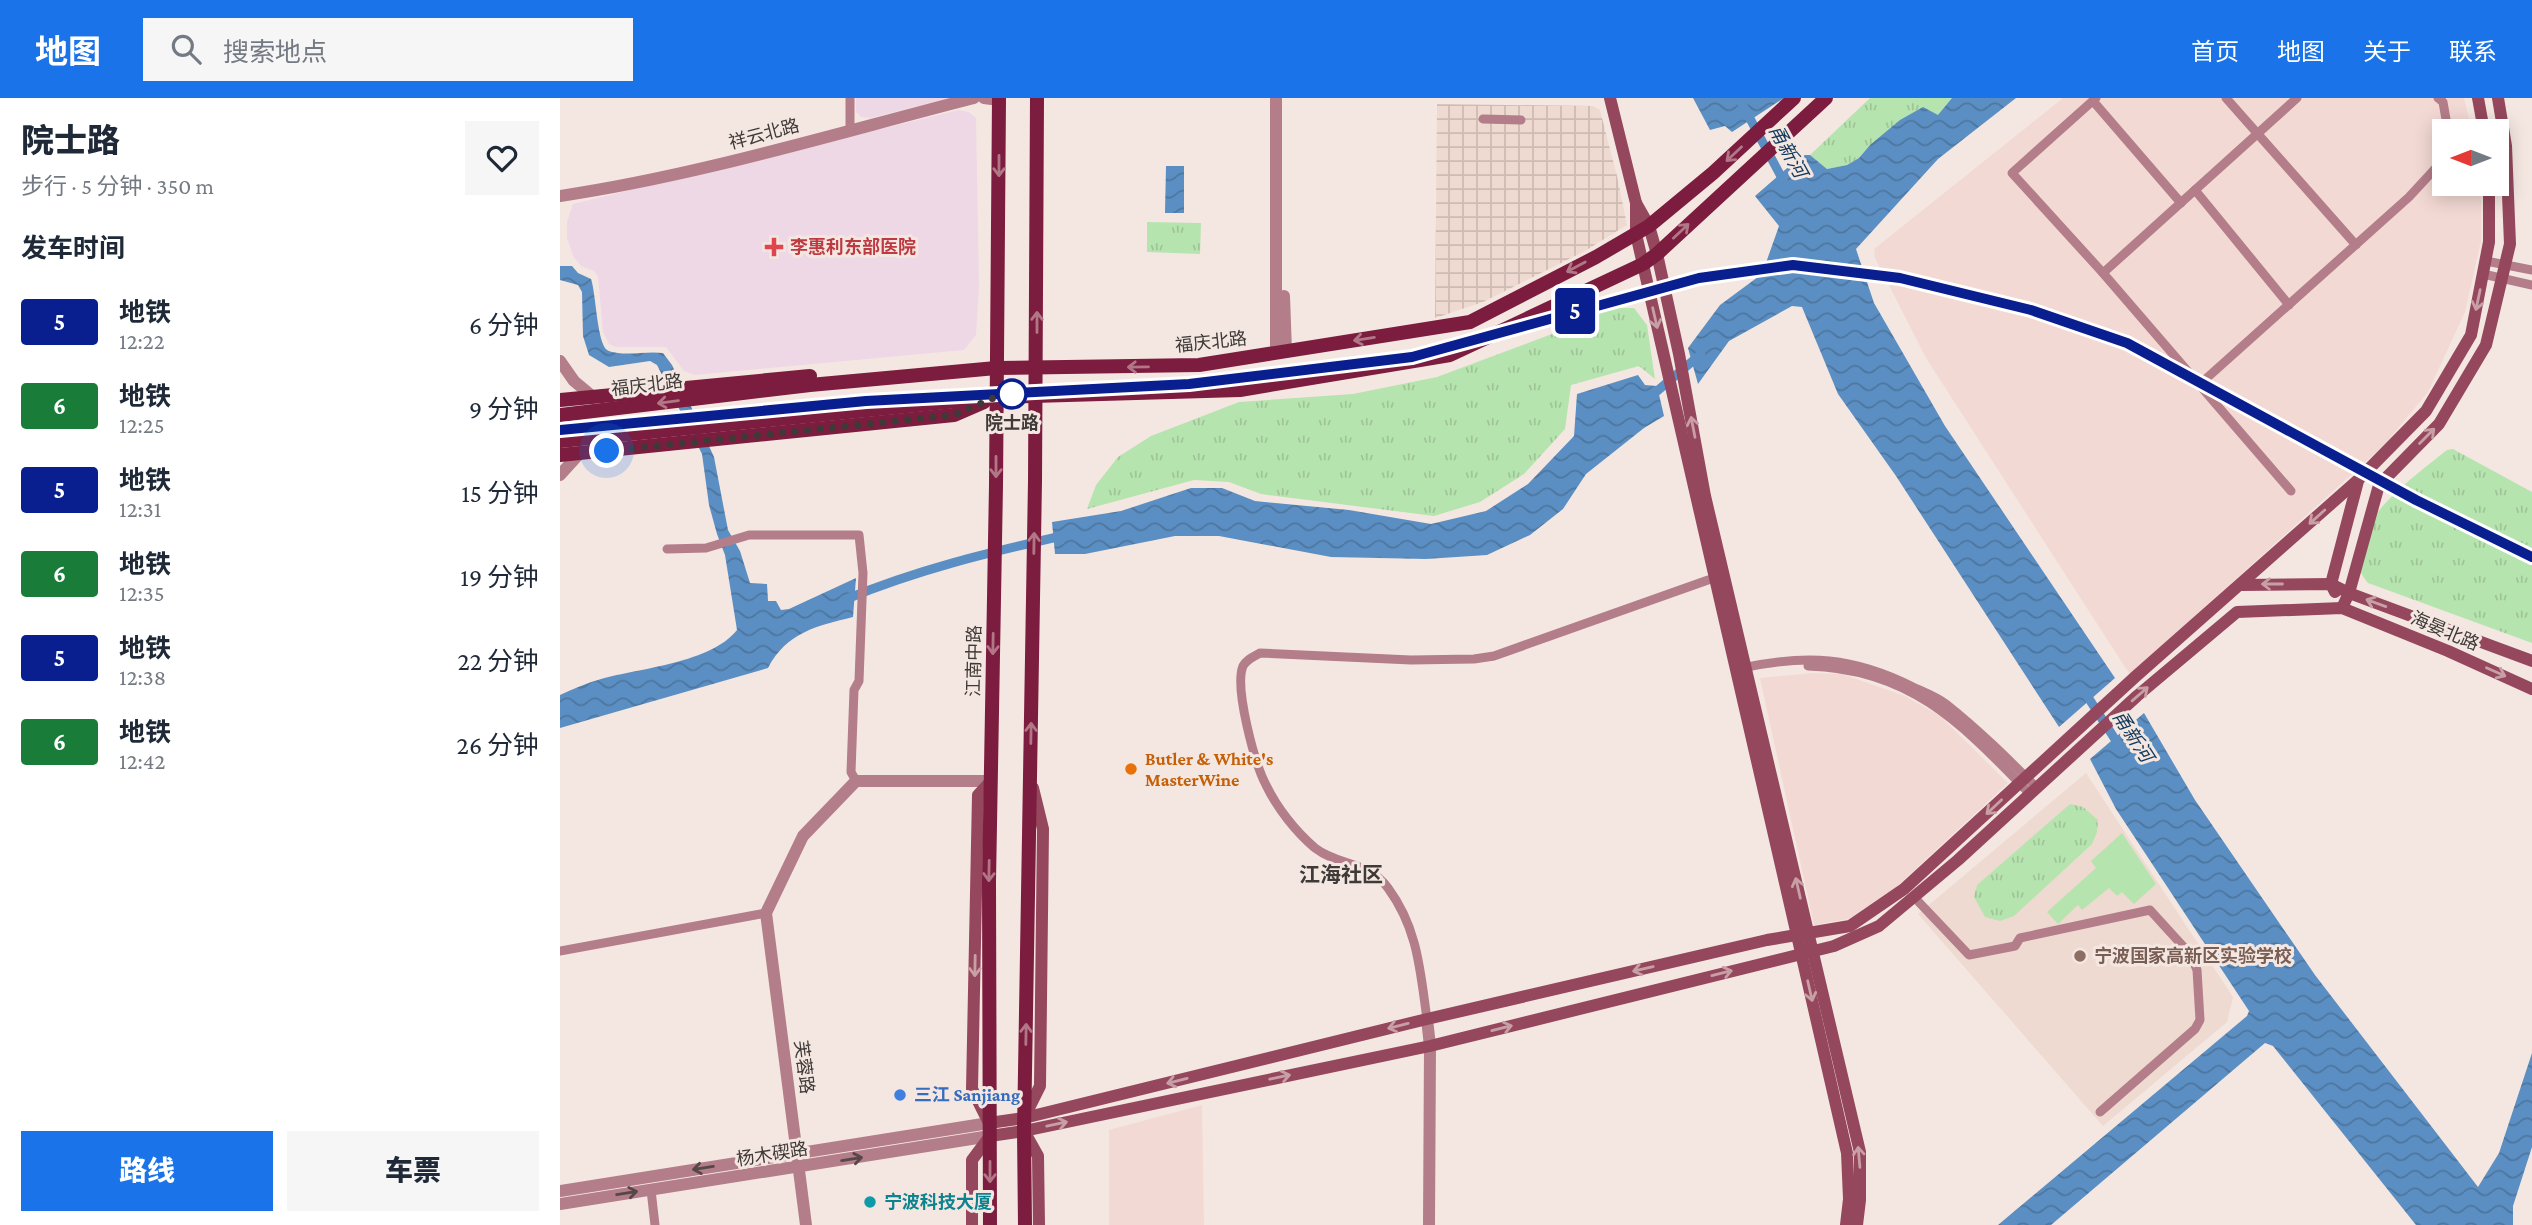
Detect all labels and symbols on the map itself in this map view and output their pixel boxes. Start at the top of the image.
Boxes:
street label: 祥云北路 [727,115,801,153]
north arrow [2432,119,2510,196]
water label: 甬新河 [1765,121,1813,185]
one-way arrow [1725,146,1743,162]
one-way arrow [992,154,1006,177]
one-way arrow [1672,223,1689,240]
marker: 李惠利东部医院 [764,237,784,257]
place label: 李惠利东部医院 [790,237,916,257]
one-way arrow [1567,260,1587,274]
line badge: 5 [1552,288,1598,334]
one-way arrow [2471,288,2484,311]
one-way arrow [1649,306,1662,329]
one-way arrow [1030,311,1044,334]
street label: 福庆北路 [1174,328,1248,356]
one-way arrow [1353,333,1376,346]
one-way arrow [1127,360,1150,373]
street label: 福庆北路 [610,371,684,399]
marker: 院士路 [997,379,1027,409]
one-way arrow [657,396,679,409]
place label: 院士路 [985,413,1039,433]
one-way arrow [1685,416,1699,439]
one-way arrow [2418,428,2435,445]
your location [589,433,624,468]
one-way arrow [989,455,1003,478]
one-way arrow [2308,509,2326,525]
one-way arrow [1027,532,1041,555]
one-way arrow [2261,577,2284,591]
one-way arrow [2366,596,2388,608]
street label: 海晏北路 [2408,608,2482,654]
street label: 江南中路 [963,625,985,697]
one-way arrow [987,632,1000,655]
one-way arrow [2484,666,2506,679]
one-way arrow [2131,686,2149,702]
water label: 甬新河 [2109,706,2160,769]
one-way arrow [1024,722,1038,745]
place label: Butler & White's MasterWine [1145,749,1273,790]
marker: Butler & White's MasterWine [1123,761,1139,777]
one-way arrow [1986,798,2003,815]
one-way arrow [982,859,996,882]
district label: 江海社区 [1299,863,1383,887]
one-way arrow [1791,877,1804,899]
place label: 宁波国家高新区实验学校 [2094,946,2292,966]
marker: 宁波国家高新区实验学校 [2072,948,2088,964]
one-way arrow [968,955,981,978]
one-way arrow [1632,962,1655,976]
one-way arrow [1710,966,1733,979]
one-way arrow [1804,979,1817,1002]
one-way arrow [1387,1020,1410,1033]
one-way arrow [1490,1021,1512,1034]
one-way arrow [1019,1023,1032,1046]
street label: 芙蓉路 [791,1039,817,1095]
one-way arrow [1268,1070,1291,1084]
one-way arrow [1166,1075,1189,1088]
place label: 三江 Sanjiang [914,1085,1020,1106]
marker: 三江 Sanjiang [892,1087,908,1103]
one-way arrow [1045,1117,1068,1130]
street label: 杨木碶路 [735,1138,809,1170]
one-way arrow [1852,1146,1865,1169]
one-way arrow [840,1152,863,1165]
one-way arrow [983,1160,997,1183]
one-way arrow [693,1162,715,1175]
one-way arrow [616,1187,638,1200]
place label: 宁波科技大厦 [884,1192,992,1212]
marker: 宁波科技大厦 [862,1194,878,1210]

